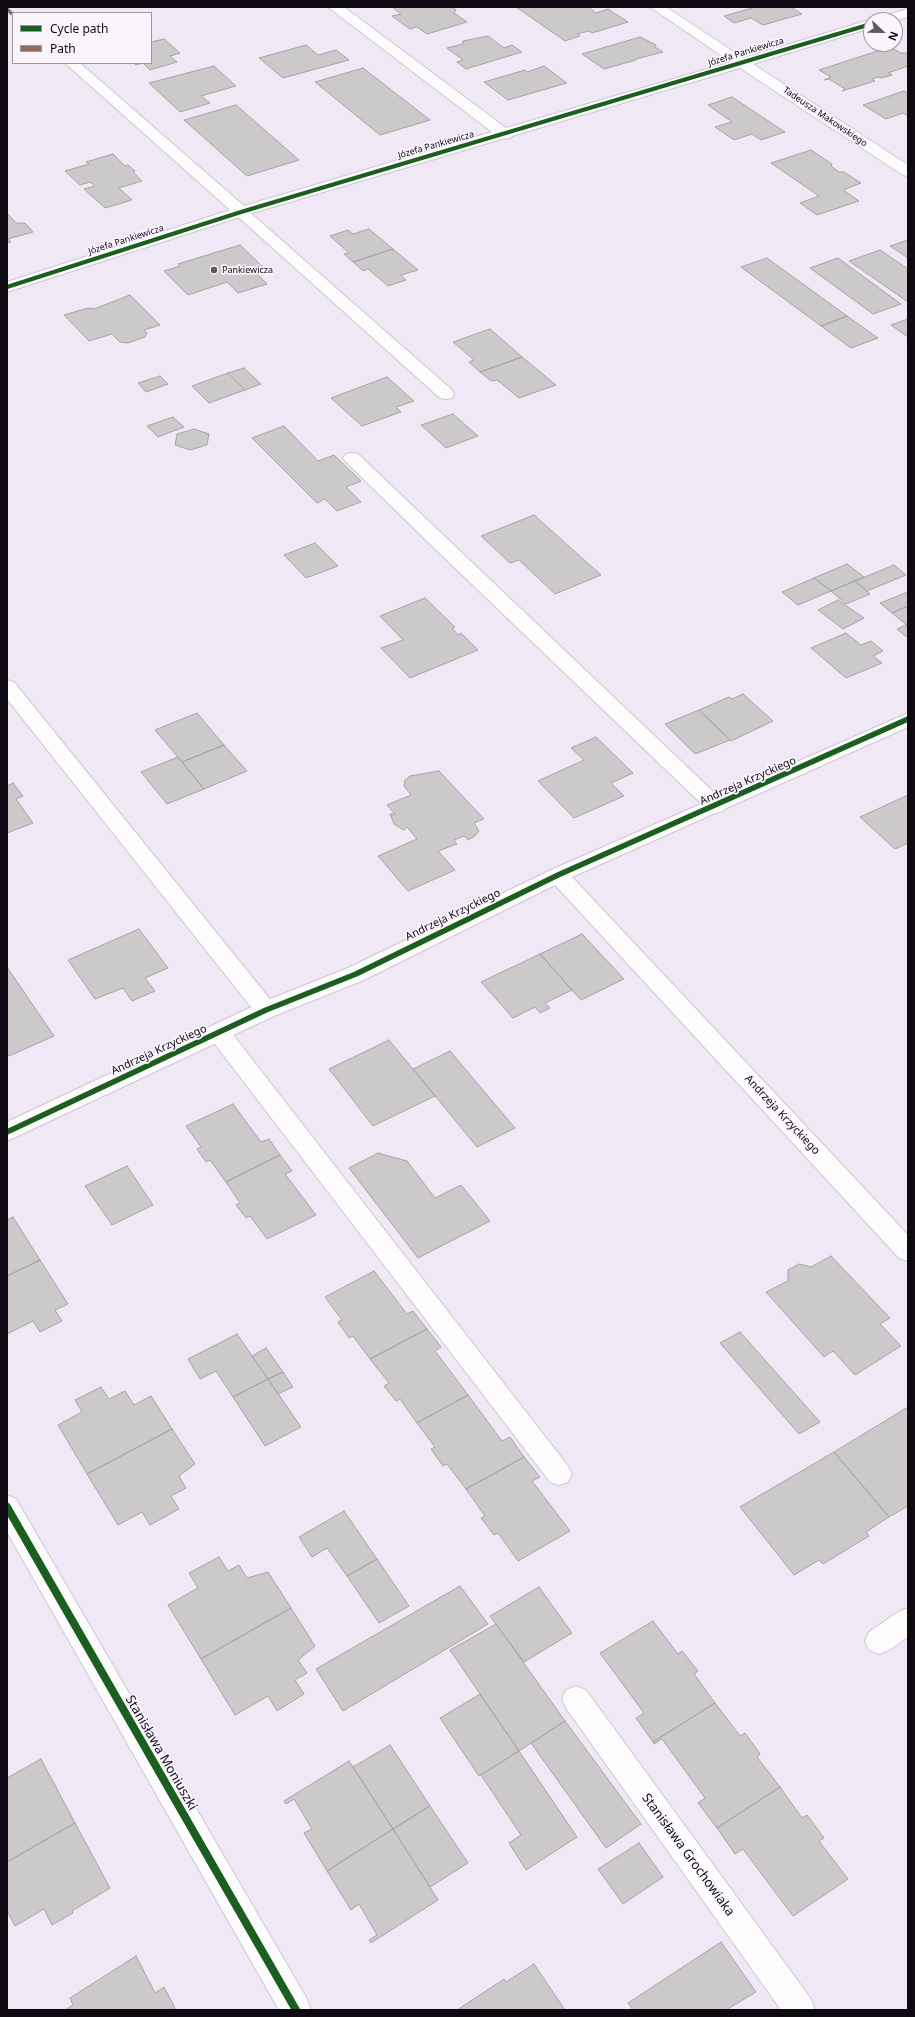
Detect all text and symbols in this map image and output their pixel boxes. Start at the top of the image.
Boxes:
legend [12,12,152,64]
north arrow [863,12,903,52]
text: Cycle path [50,20,108,37]
text: N [885,29,902,43]
street label: Józefa Pankiewicza [707,35,785,69]
text: Path [50,40,76,57]
street label: Tadeusza Makowskiego [781,85,869,149]
street label: Józefa Pankiewicza [397,129,475,161]
street label: Józefa Pankiewicza [87,223,165,257]
marker: Pankiewicza [209,265,219,275]
place label: Pankiewicza [222,265,273,275]
street label: Andrzeja Krzyckiego [698,754,798,808]
street label: Andrzeja Krzyckiego [403,886,503,944]
street label: Andrzeja Krzyckiego [109,1022,209,1078]
street label: Andrzeja Krzyckiego [742,1072,822,1158]
street label: Stanisława Moniuszki [122,1693,200,1813]
street label: Stanisława Grochowiaka [638,1791,738,1919]

